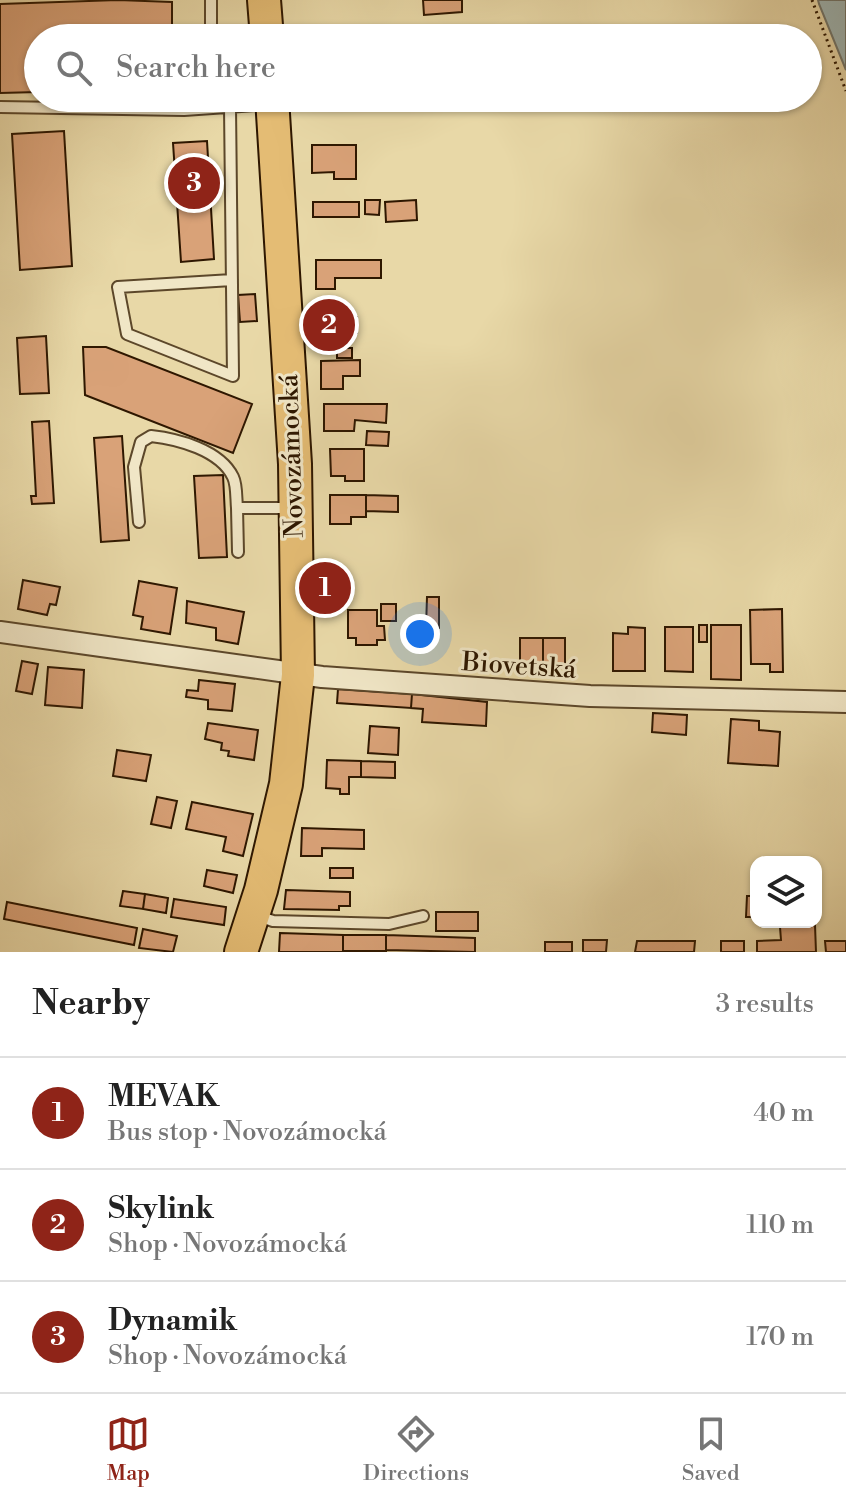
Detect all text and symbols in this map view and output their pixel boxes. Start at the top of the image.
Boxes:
search box [24,24,822,112]
icon: search [52,46,96,90]
text: Search here [116,49,276,87]
pin: 3 [168,153,220,213]
pin: 2 [303,295,355,355]
street label: Novozámocká [273,373,311,538]
pin: 1 [299,558,351,618]
your location [400,614,440,654]
street label: Biovetská [460,646,578,686]
map controls [750,856,822,928]
button: layers [750,856,822,928]
text: Nearby [32,983,150,1025]
text: 3 results [716,988,814,1020]
text: MEVAK [108,1078,219,1116]
text: 1 [52,1097,64,1129]
text: 40 m [753,1097,814,1129]
text: Bus stop · Novozámocká [108,1116,387,1148]
text: Skylink [108,1190,214,1228]
text: 2 [50,1209,66,1241]
text: 110 m [746,1209,814,1241]
text: Shop · Novozámocká [108,1228,347,1260]
text: Dynamik [108,1302,237,1340]
text: 3 [50,1321,66,1353]
text: 170 m [746,1321,814,1353]
text: Shop · Novozámocká [108,1340,347,1372]
tab: Map [106,1412,150,1487]
tab: Directions [363,1412,469,1487]
tab: Saved [682,1412,740,1487]

